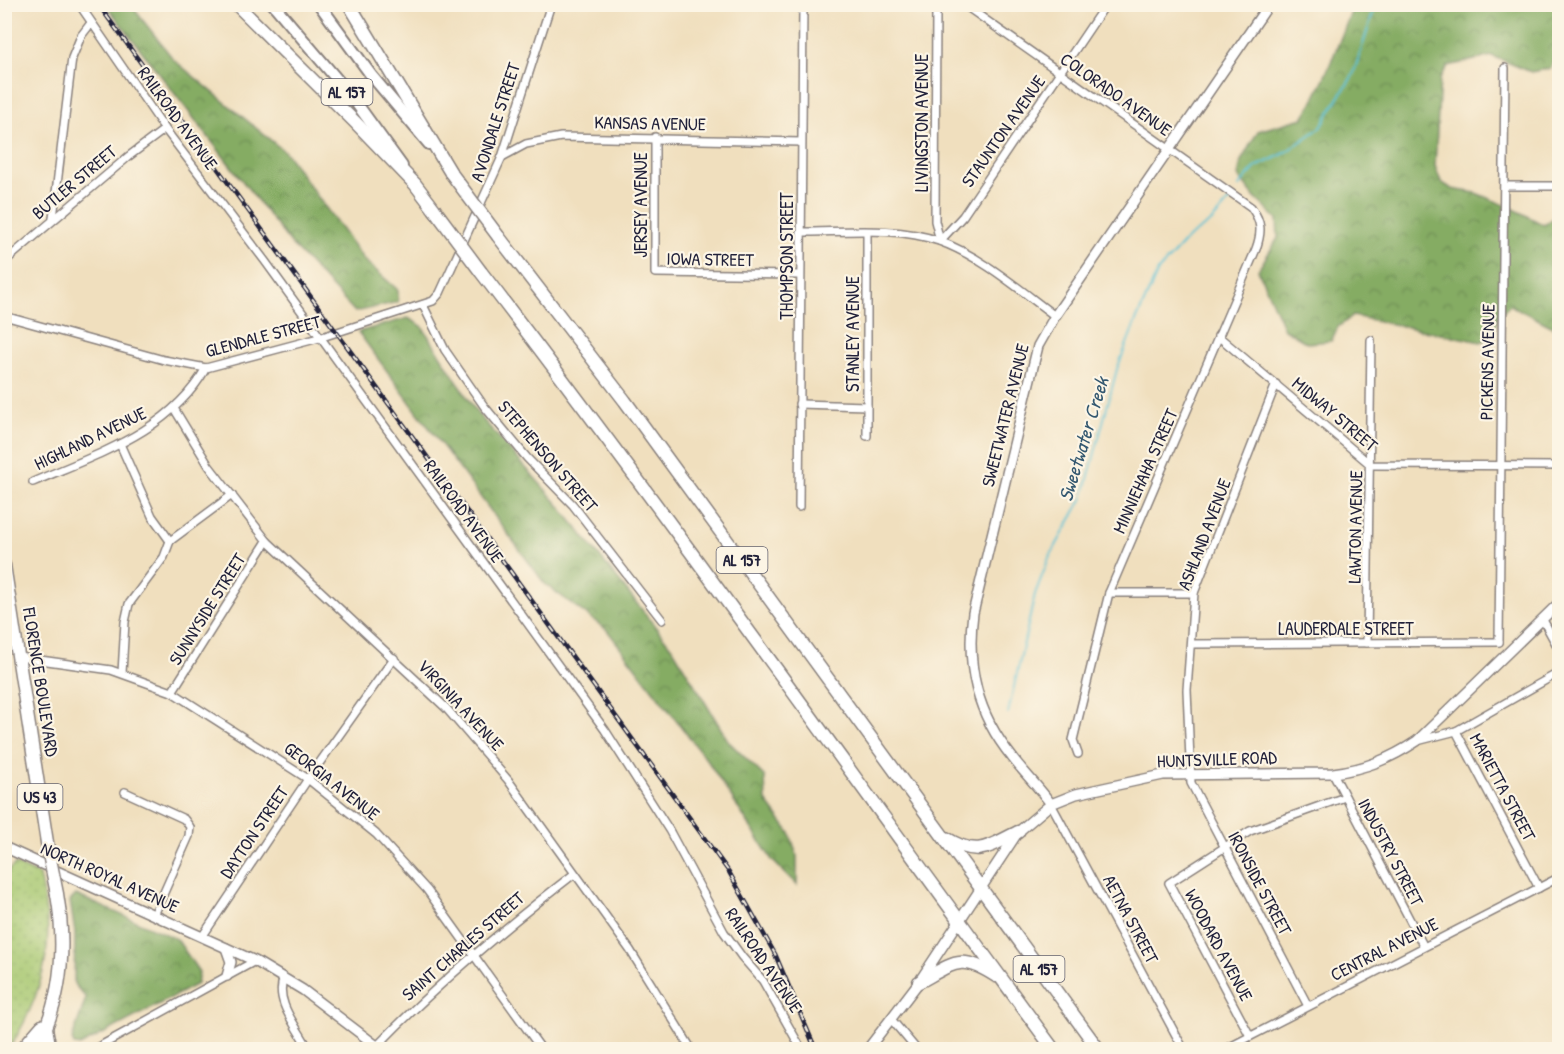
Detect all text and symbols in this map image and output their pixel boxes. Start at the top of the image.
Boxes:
street label: COLORADO AVENUE [1055,46,1177,142]
street label: LIVINGSTON AVENUE [909,54,934,192]
street label: AVONDALE STREET [464,59,526,185]
street label: RAILROAD AVENUE [132,61,224,175]
street label: STAUNTON AVENUE [955,70,1051,192]
road number: AL 157 [322,79,372,105]
street label: KANSAS AVENUE [594,110,706,136]
street label: BUTLER STREET [26,139,122,225]
street label: JERSEY AVENUE [628,152,653,258]
street label: THOMPSON STREET [774,192,799,320]
street label: IOWA STREET [666,246,755,272]
street label: STANLEY AVENUE [840,276,865,392]
street label: PICKENS AVENUE [1473,304,1501,420]
street label: GLENDALE STREET [203,308,324,363]
street label: SWEETWATER AVENUE [975,341,1035,489]
street label: MIDWAY STREET [1287,371,1384,458]
water label: Sweetwater Creek [1051,372,1115,504]
street label: STEPHENSON STREET [492,395,604,518]
street label: HIGHLAND AVENUE [30,400,150,476]
street label: MINNIEHAHA STREET [1106,404,1184,537]
street label: RAILROAD AVENUE [418,454,510,568]
street label: LAWTON AVENUE [1342,470,1368,584]
street label: ASHLAND AVENUE [1171,475,1237,593]
road number: AL 157 [716,547,768,573]
street label: SUNNYSIDE STREET [163,548,252,670]
street label: FLORENCE BOULEVARD [17,605,65,759]
street label: LAUDERDALE STREET [1278,616,1414,641]
street label: VIRGINIA AVENUE [412,654,510,756]
street label: MARIETTA STREET [1464,729,1542,846]
street label: GEORGIA AVENUE [279,736,385,826]
street label: HUNTSVILLE ROAD [1157,744,1278,774]
street label: DAYTON STREET [214,780,294,883]
road number: US 43 [18,784,63,810]
street label: INDUSTRY STREET [1352,794,1430,911]
street label: IRONSIDE STREET [1222,827,1298,940]
street label: NORTH ROYAL AVENUE [37,835,183,919]
street label: AETNA STREET [1097,870,1165,968]
street label: SAINT CHARLES STREET [396,885,530,1006]
street label: WOODARD AVENUE [1179,885,1259,1005]
street label: RAILROAD AVENUE [720,903,808,1018]
street label: CENTRAL AVENUE [1326,911,1442,987]
road number: AL 157 [1014,956,1064,982]

